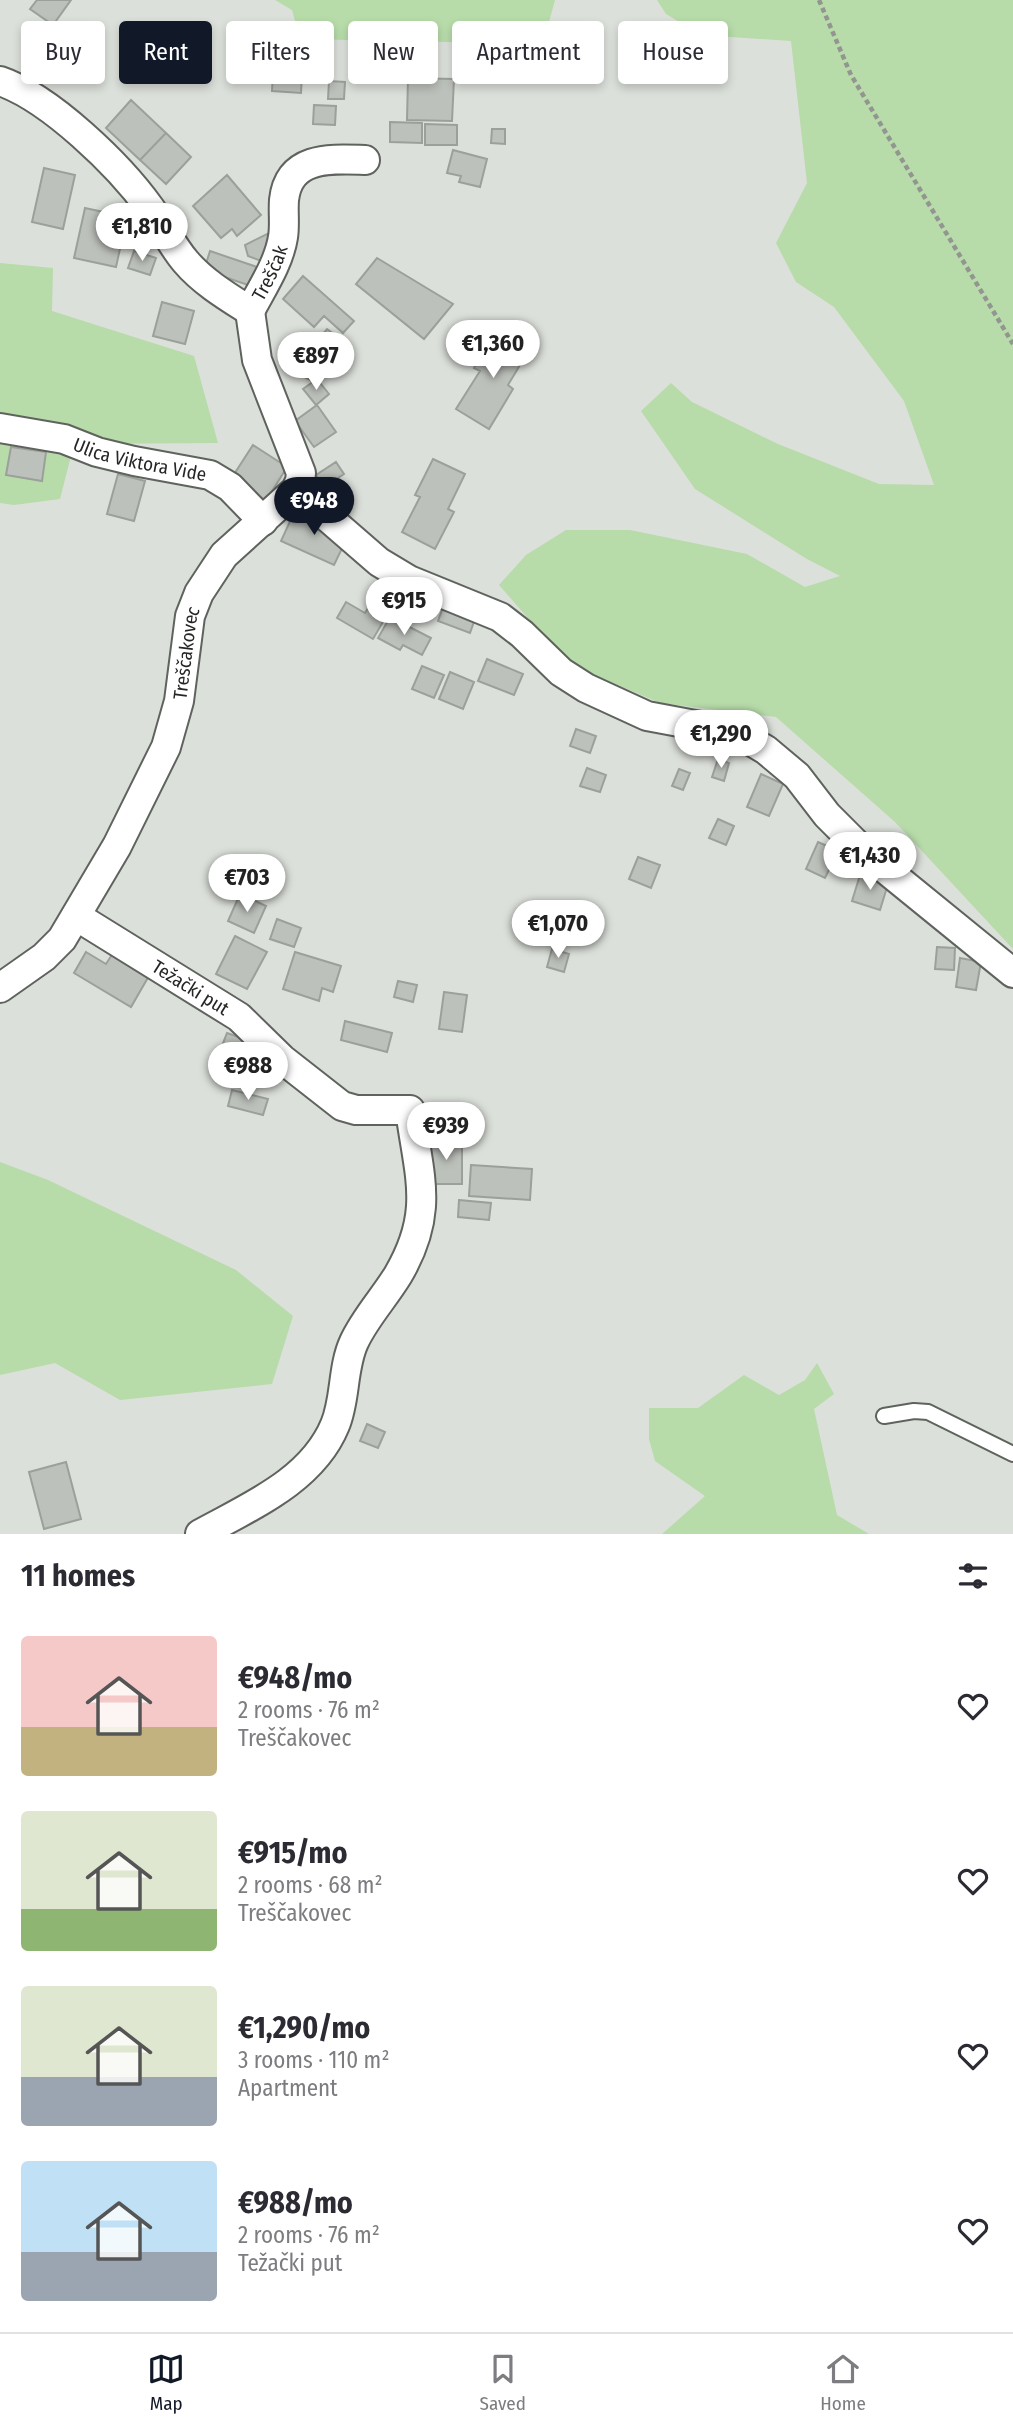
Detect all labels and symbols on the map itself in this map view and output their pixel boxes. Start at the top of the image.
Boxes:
pin: €1,810 [85,204,199,263]
street label: Treščak [247,242,292,304]
pin: €1,360 [436,320,550,380]
pin: €897 [275,332,357,392]
street label: Ulica Viktora Vide [70,432,208,486]
pin: €948 [273,477,355,537]
pin: €915 [363,578,445,637]
street label: Treščakovec [168,603,204,701]
pin: €1,290 [664,710,778,770]
pin: €1,430 [813,832,927,892]
pin: €703 [206,855,288,914]
pin: €1,070 [501,900,615,960]
street label: Težački put [148,955,234,1020]
pin: €988 [207,1042,289,1102]
pin: €939 [405,1102,487,1162]

